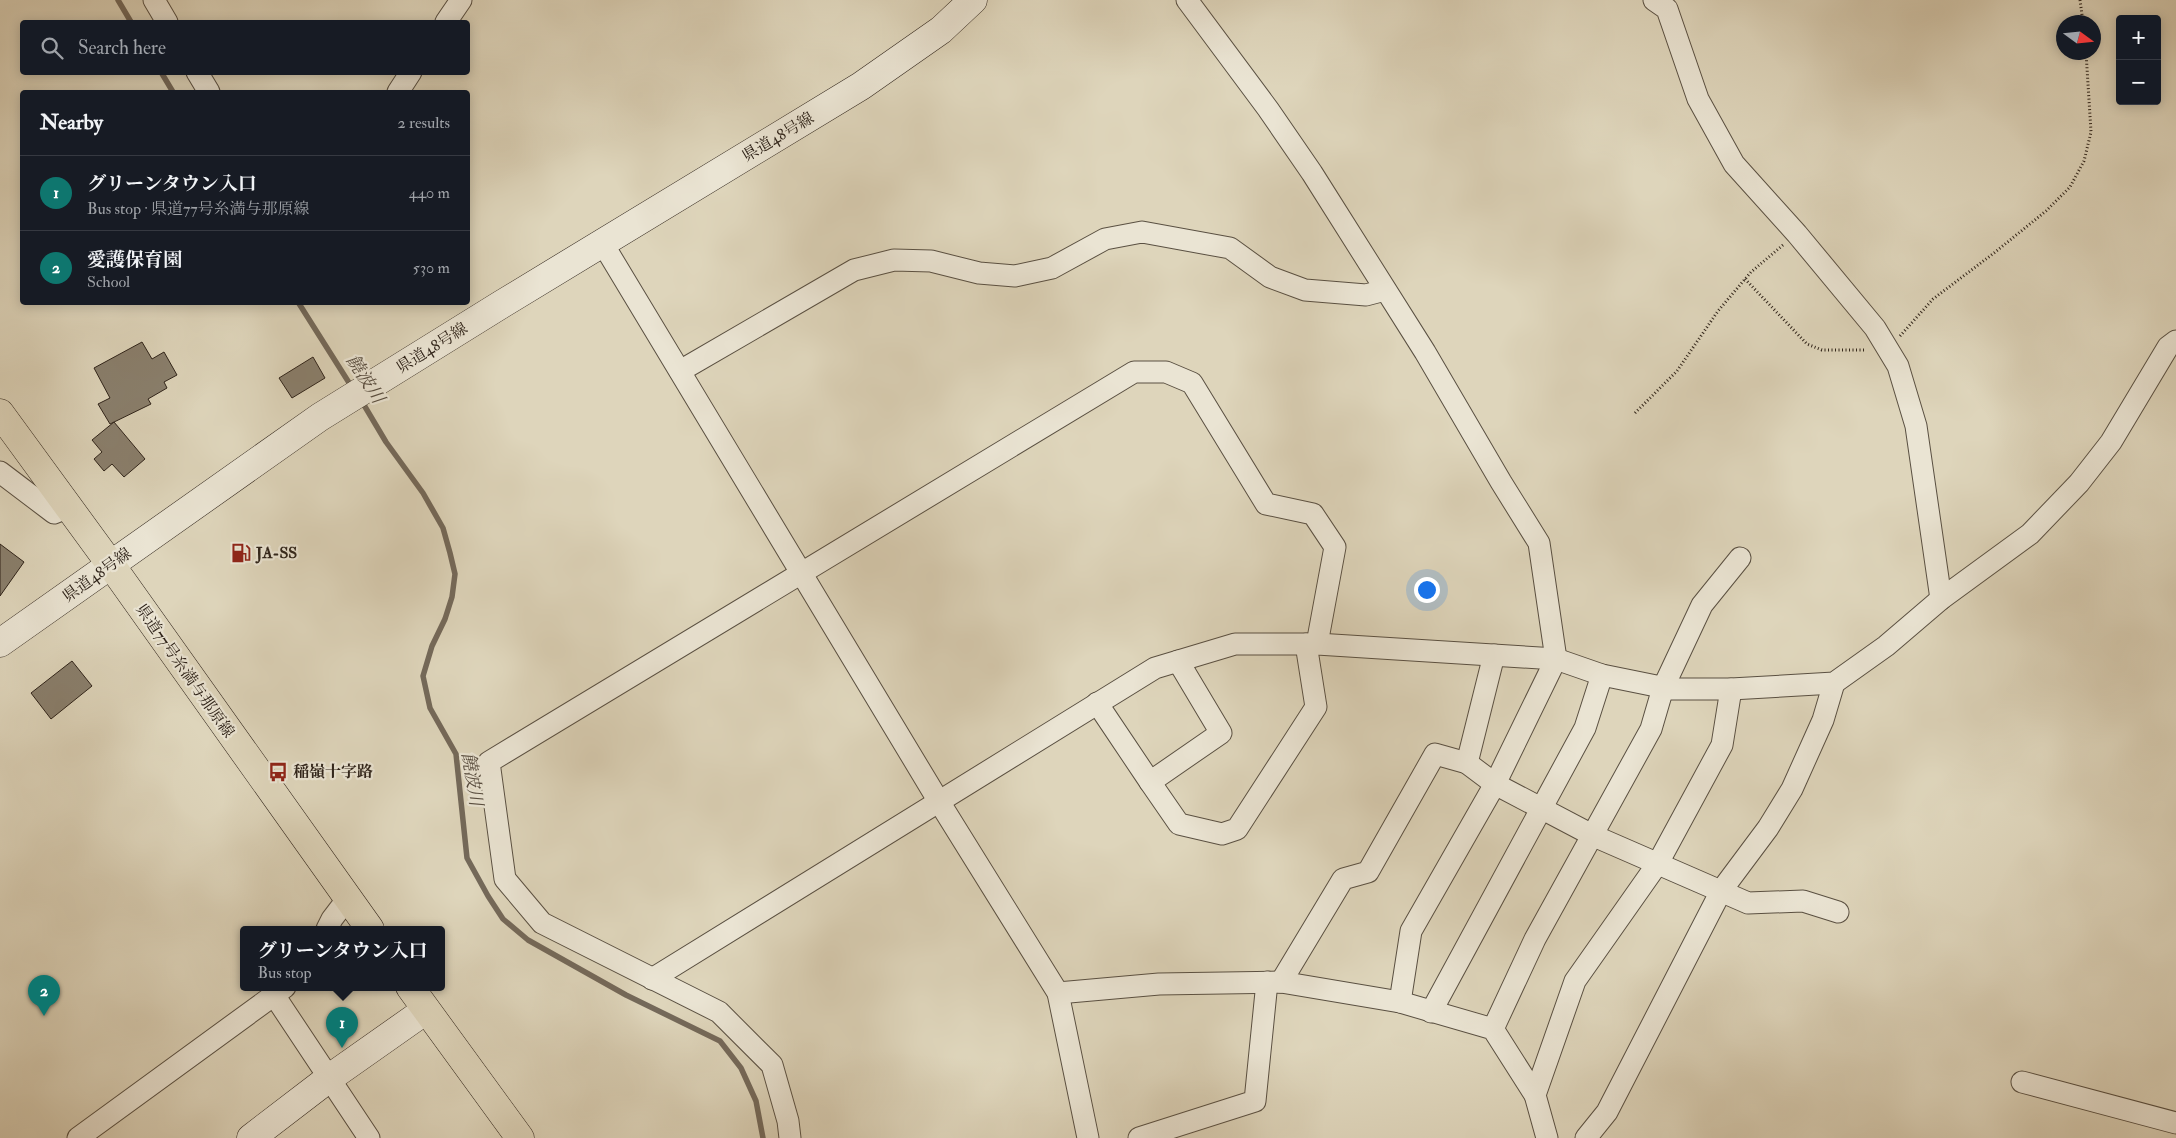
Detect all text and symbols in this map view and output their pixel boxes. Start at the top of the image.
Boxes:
north arrow [2056,15,2101,60]
map controls [2116,15,2161,105]
button: + [2116,15,2161,60]
search box [20,20,470,75]
icon: search [38,34,66,62]
text: Search here [78,36,166,60]
button: − [2116,60,2161,105]
street label: 県道48号線 [739,108,817,166]
text: Nearby [40,109,103,136]
text: 2 results [397,113,450,133]
text: グリーンタウン入口 [87,172,257,196]
text: 1 [53,183,59,203]
text: 440 m [409,183,450,203]
text: Bus stop · 県道77号糸満与那原線 [87,199,310,219]
text: 愛護保育園 [87,248,182,272]
text: 2 [52,258,60,278]
text: 530 m [413,258,450,278]
text: School [87,272,130,292]
street label: 県道48号線 [393,318,471,378]
water label: 饒波川 [341,350,390,410]
fuel station icon: JA-SS [230,542,252,564]
street label: 県道48号線 [59,543,135,607]
place label: JA-SS [255,543,297,564]
your location [1414,577,1440,603]
street label: 県道77号糸満与那原線 [131,600,239,742]
water label: 饒波川 [456,751,488,809]
bus stop icon: 稲嶺十字路 [267,761,289,783]
place label: 稲嶺十字路 [293,762,373,782]
popup [240,926,445,991]
text: グリーンタウン入口 [258,939,427,963]
text: Bus stop [258,963,312,983]
pin: 2 [28,975,60,1016]
pin: 1 [326,1007,358,1048]

